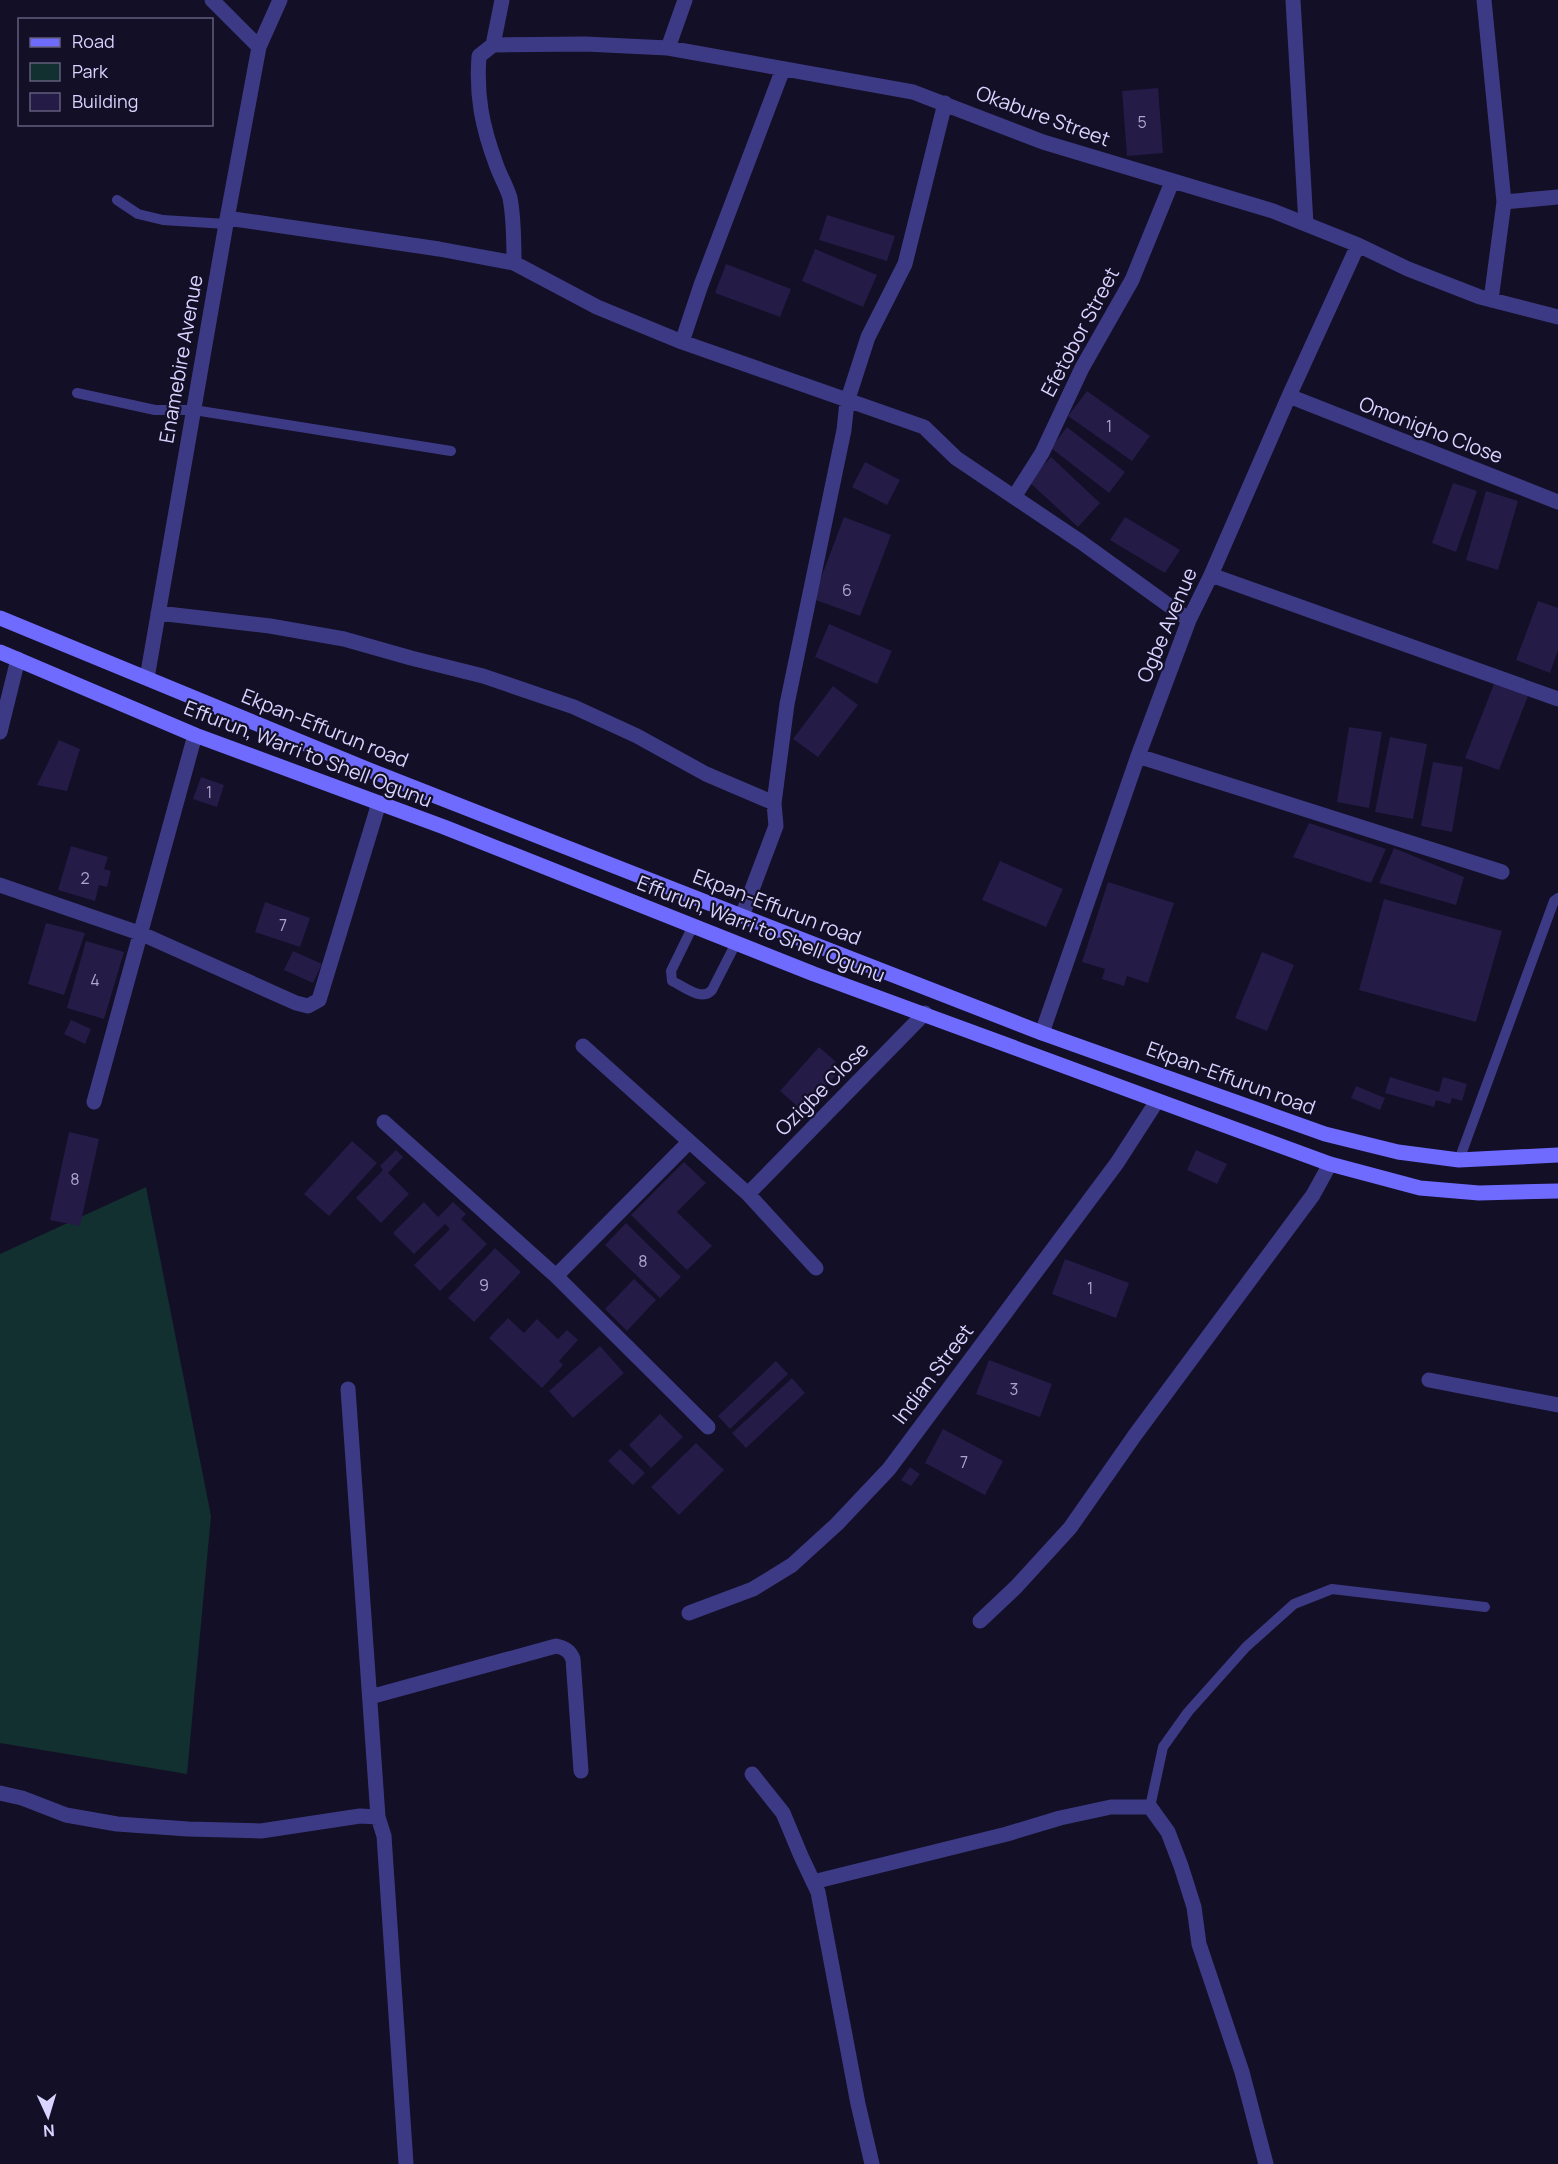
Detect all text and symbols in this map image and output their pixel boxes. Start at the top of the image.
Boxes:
legend [18,18,213,126]
text: Road [72,29,115,53]
text: Park [72,59,109,83]
street label: Okabure Street [972,79,1114,152]
text: Building [72,89,138,113]
house number: 5 [1137,111,1147,133]
street label: Efetobor Street [1034,262,1125,401]
street label: Enamebire Avenue [152,273,209,445]
street label: Omonigho Close [1355,390,1507,469]
house number: 1 [1106,415,1112,437]
street label: Ogbe Avenue [1130,563,1203,686]
house number: 6 [842,579,852,601]
street label: Ekpan-Effurun road [238,682,413,773]
street label: Effurun, Warri to Shell Ogunu [180,694,436,813]
house number: 1 [206,781,212,803]
street label: Ekpan-Effurun road [689,862,865,951]
house number: 2 [80,867,90,889]
street label: Effurun, Warri to Shell Ogunu [633,869,889,988]
house number: 7 [279,914,287,936]
house number: 4 [90,969,100,991]
street label: Ekpan-Effurun road [1143,1034,1319,1121]
street label: Ozigbe Close [769,1036,874,1141]
house number: 8 [70,1168,80,1190]
house number: 8 [638,1250,648,1272]
house number: 9 [479,1274,489,1296]
house number: 1 [1087,1277,1093,1299]
street label: Indian Street [886,1318,979,1429]
house number: 3 [1010,1378,1018,1400]
house number: 7 [960,1451,968,1473]
north arrow [18,2086,78,2146]
text: N [43,2120,56,2142]

